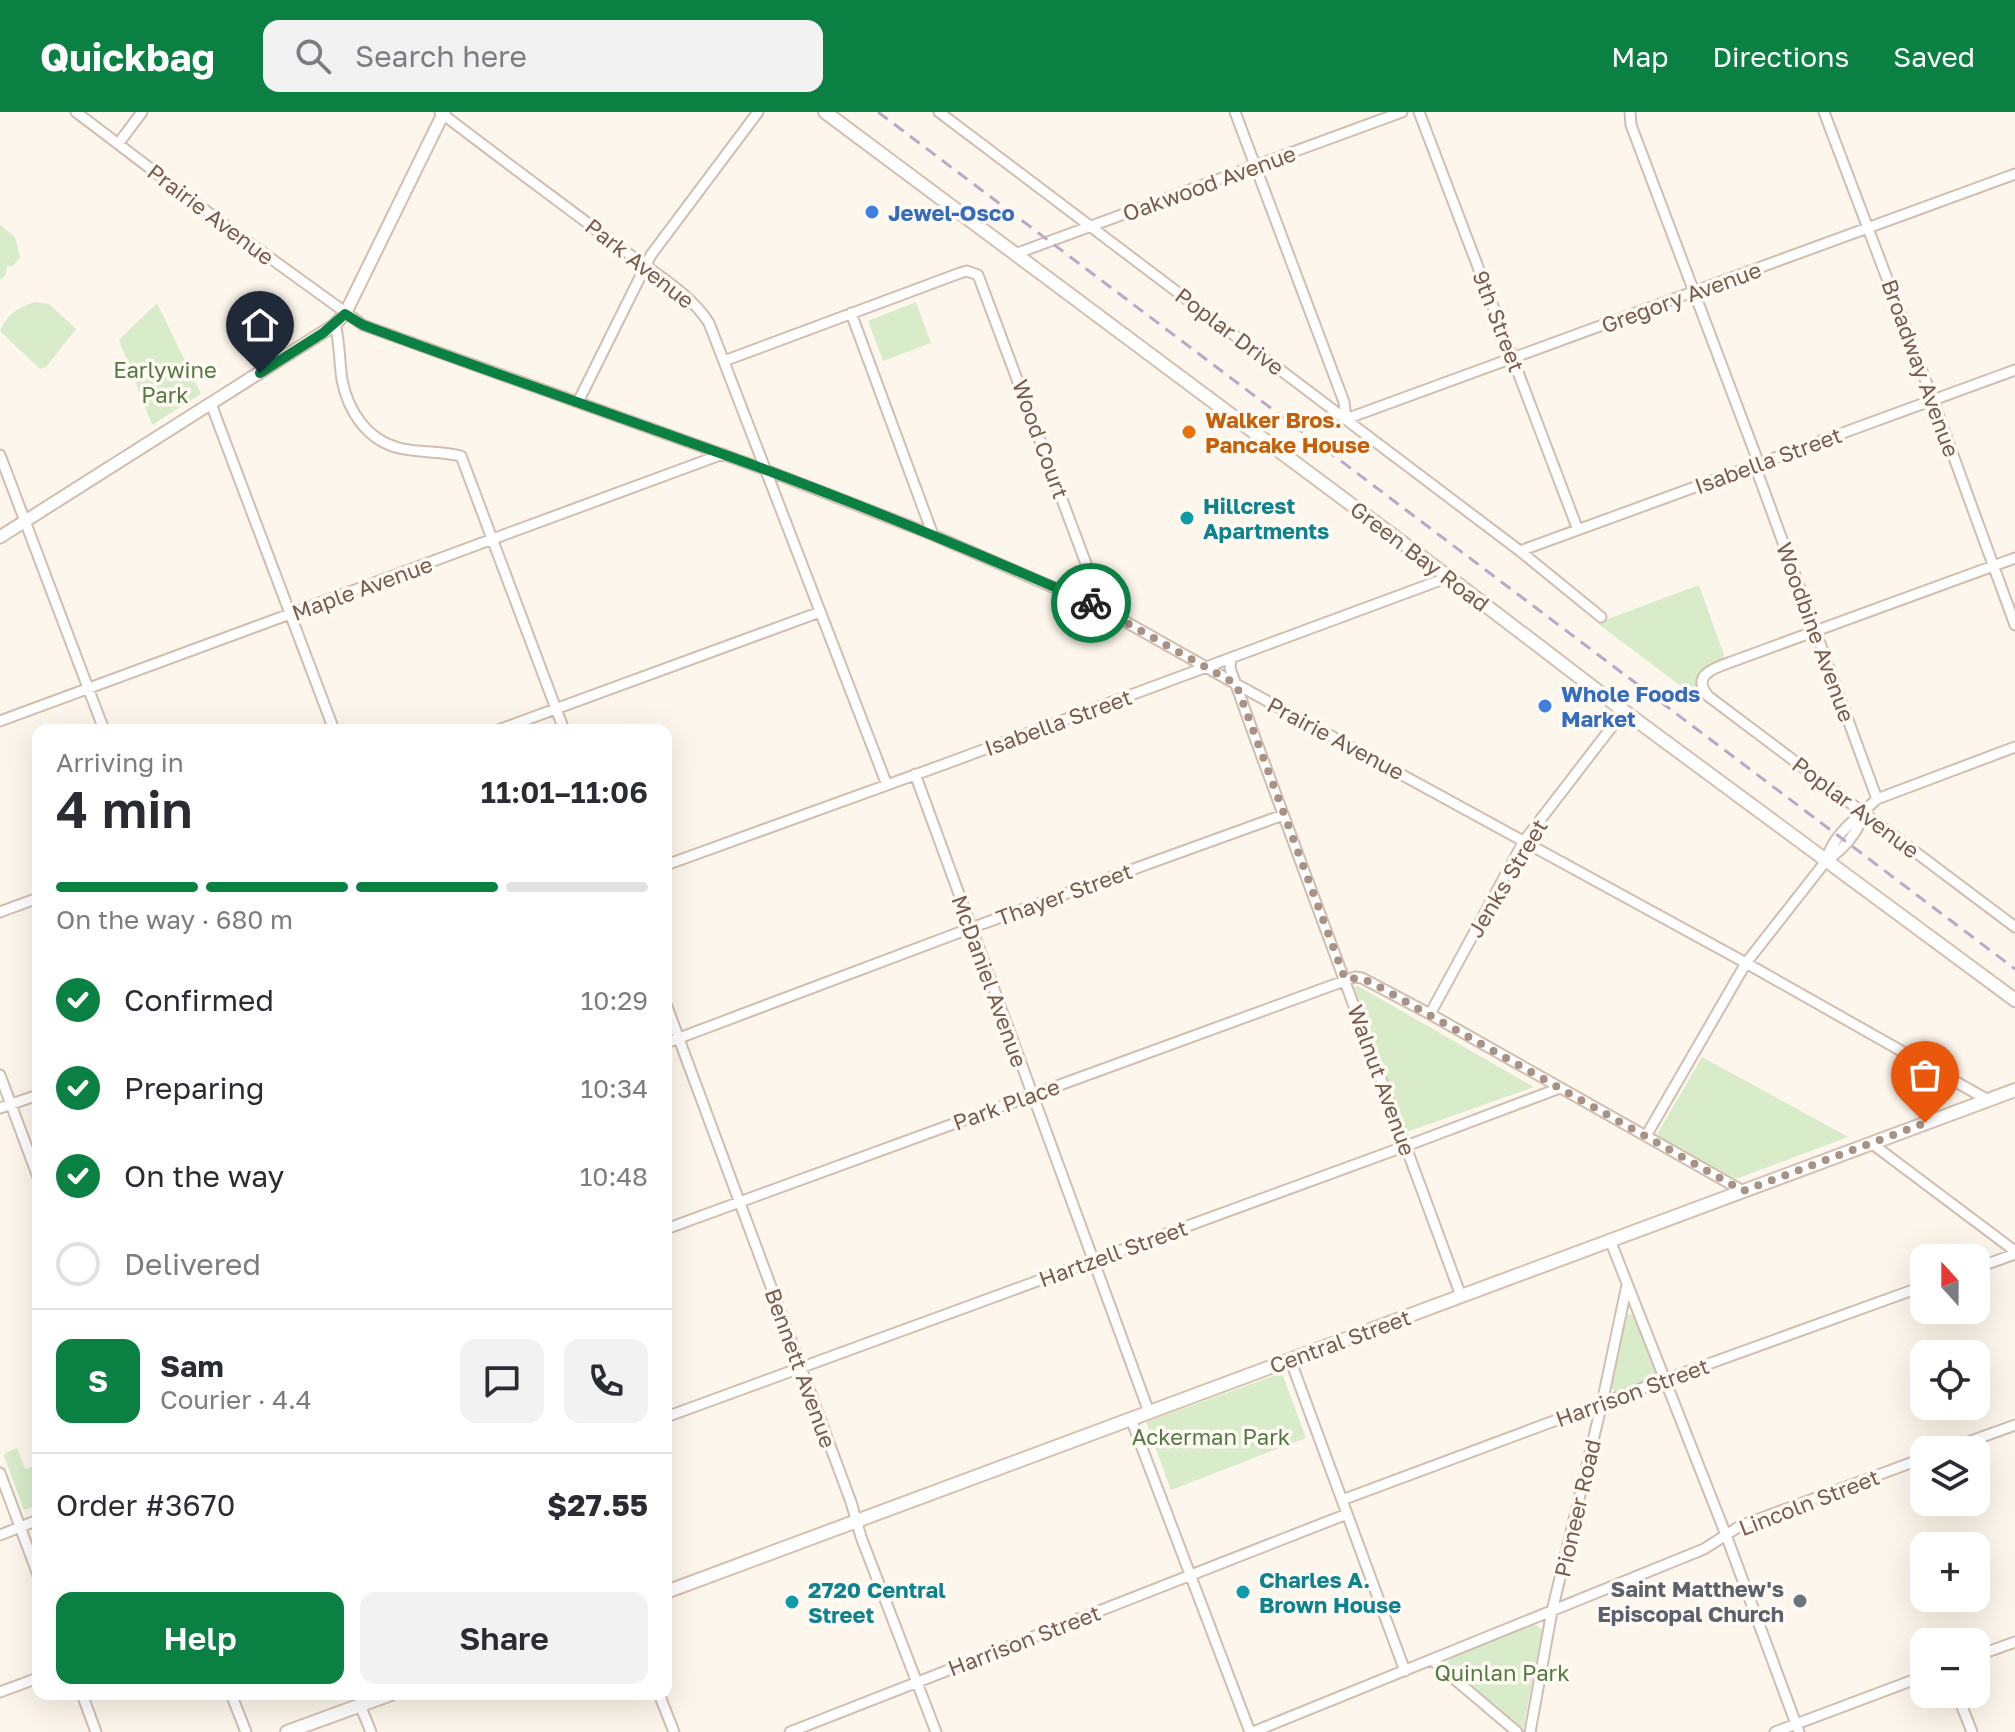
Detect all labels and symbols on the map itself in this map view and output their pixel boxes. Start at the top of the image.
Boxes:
street label: Oakwood Avenue [1119,139,1299,227]
street label: Prairie Avenue [142,158,280,270]
place label: Jewel-Osco [888,199,1015,226]
marker: Jewel-Osco [863,203,881,221]
street label: Park Avenue [580,212,700,314]
street label: Gregory Avenue [1597,256,1765,338]
street label: 9th Street [1467,267,1531,375]
street label: Broadway Avenue [1876,275,1966,461]
street label: Poplar Drive [1170,281,1290,381]
pin [226,291,294,373]
park label: Earlywine Park [113,356,217,408]
street label: Wood Court [1007,376,1075,502]
place label: Walker Bros. Pancake House [1205,406,1370,458]
street label: Isabella Street [1691,421,1845,499]
marker: Walker Bros. Pancake House [1180,423,1198,441]
place label: Hillcrest Apartments [1203,492,1329,544]
street label: Green Bay Road [1345,495,1495,617]
marker: Hillcrest Apartments [1178,509,1196,527]
street label: Woodbine Avenue [1771,539,1861,725]
street label: Maple Avenue [288,550,436,626]
courier [1051,563,1131,643]
place label: Whole Foods Market [1561,680,1700,732]
street label: Isabella Street [981,683,1135,761]
street label: Prairie Avenue [1263,691,1409,785]
marker: Whole Foods Market [1536,697,1554,715]
street label: Poplar Avenue [1787,750,1925,864]
street label: Jenks Street [1461,814,1553,942]
street label: Thayer Street [992,857,1136,931]
street label: McDaniel Avenue [946,891,1034,1071]
street label: Walnut Avenue [1342,1001,1422,1159]
pin [1891,1041,1959,1123]
street label: Park Place [949,1072,1063,1136]
street label: Hartzell Street [1035,1214,1191,1292]
north arrow [1910,1244,1990,1324]
street label: Bennett Avenue [760,1285,842,1451]
street label: Central Street [1266,1303,1414,1379]
street label: Harrison Street [1552,1352,1712,1432]
park label: Ackerman Park [1132,1423,1290,1450]
street label: Pioneer Road [1548,1436,1606,1580]
street label: Lincoln Street [1735,1463,1883,1541]
place label: Charles A. Brown House [1259,1566,1401,1618]
place label: Saint Matthew's Episcopal Church [1597,1575,1784,1627]
place label: 2720 Central Street [808,1576,946,1628]
marker: Charles A. Brown House [1234,1583,1252,1601]
marker: Saint Matthew's Episcopal Church [1791,1592,1809,1610]
marker: 2720 Central Street [783,1593,801,1611]
street label: Harrison Street [944,1599,1104,1681]
park label: Quinlan Park [1434,1659,1570,1686]

